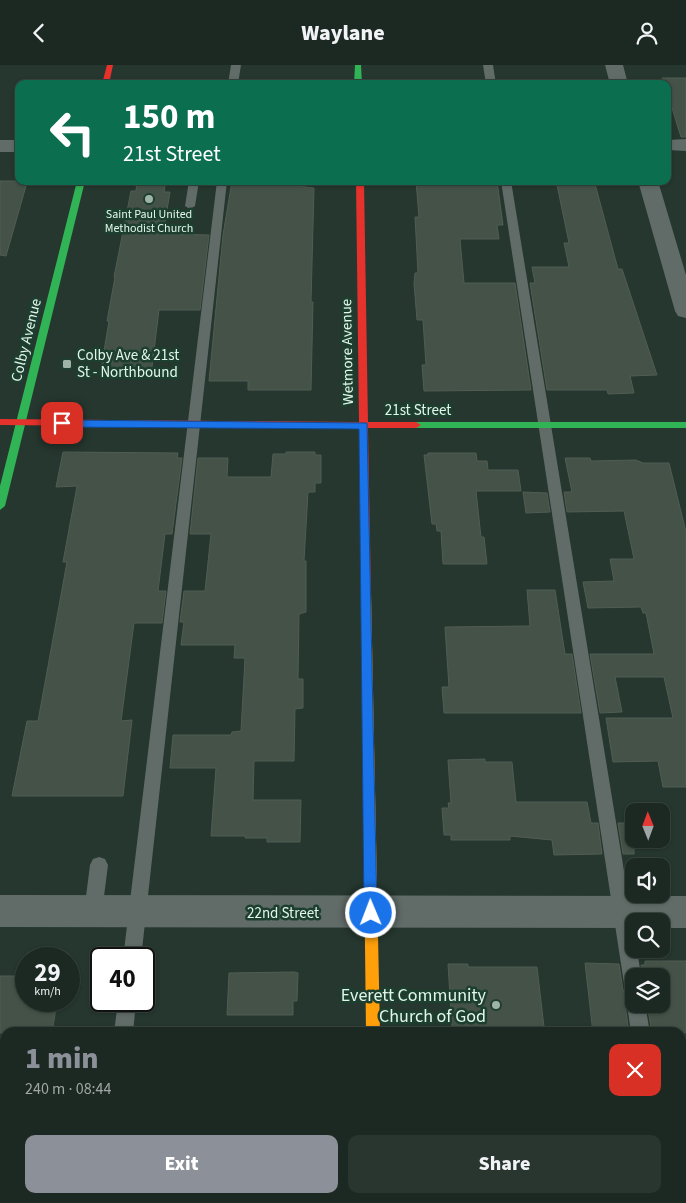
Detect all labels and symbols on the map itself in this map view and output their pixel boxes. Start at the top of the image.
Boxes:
marker: Saint Paul United Methodist Church [143,193,155,205]
place label: Saint Paul United Methodist Church [105,206,193,237]
street label: Colby Avenue [6,296,47,384]
street label: Wetmore Avenue [336,299,359,405]
place label: Colby Ave & 21st St - Northbound [77,345,179,383]
marker: Colby Ave & 21st St - Northbound [61,358,73,370]
street label: 21st Street [385,400,451,421]
pin [41,402,83,444]
north arrow [625,803,670,847]
position arrow [344,886,396,938]
street label: 22nd Street [247,903,319,924]
speed limit sign: 40 [90,947,155,1012]
place label: Everett Community Church of God [341,983,487,1029]
marker: Everett Community Church of God [490,999,502,1011]

